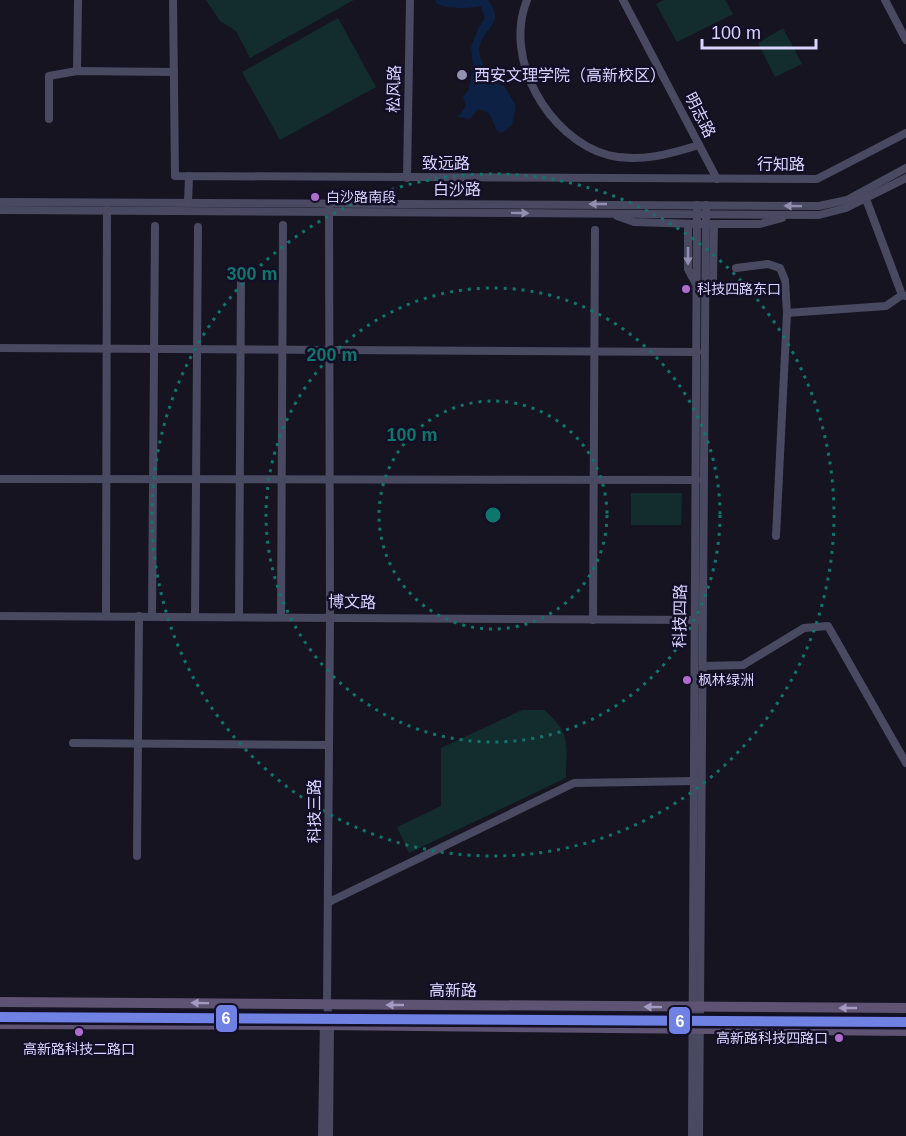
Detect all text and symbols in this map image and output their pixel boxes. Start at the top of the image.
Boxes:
scale bar [702,12,816,50]
text: 100 m [711,23,761,43]
street label: 松风路 [385,65,403,113]
place label: 西安文理学院（高新校区） [474,67,666,84]
marker: 西安文理学院（高新校区） [455,68,469,82]
street label: 明志路 [682,90,718,140]
street label: 致远路 [422,154,470,172]
street label: 行知路 [757,156,805,173]
street label: 白沙路 [433,181,481,198]
place label: 白沙路南段 [326,189,396,205]
marker: 白沙路南段 [309,191,321,203]
one-way arrow [589,199,608,209]
one-way arrow [784,201,803,211]
one-way arrow [511,208,530,218]
one-way arrow [683,246,693,265]
text: 300 m [226,264,278,284]
place label: 科技四路东口 [697,281,781,297]
marker: 科技四路东口 [680,283,692,295]
text: 200 m [306,345,358,365]
text: 100 m [386,425,438,445]
centre of rings [483,505,503,525]
street label: 科技四路 [671,584,689,648]
street label: 博文路 [328,593,376,611]
place label: 枫林绿洲 [698,672,754,688]
marker: 枫林绿洲 [681,674,693,686]
street label: 科技三路 [306,779,323,843]
street label: 高新路 [429,982,477,999]
one-way arrow [190,999,209,1008]
one-way arrow [385,1000,404,1010]
one-way arrow [643,1002,662,1012]
one-way arrow [838,1003,857,1013]
line badge: 6 [215,1004,238,1033]
line badge: 6 [668,1006,691,1035]
text: 6 [222,1010,231,1027]
text: 6 [676,1013,685,1030]
marker: 高新路科技二路口 [73,1026,85,1038]
place label: 高新路科技四路口 [716,1030,828,1046]
marker: 高新路科技四路口 [833,1032,845,1044]
place label: 高新路科技二路口 [23,1041,135,1057]

